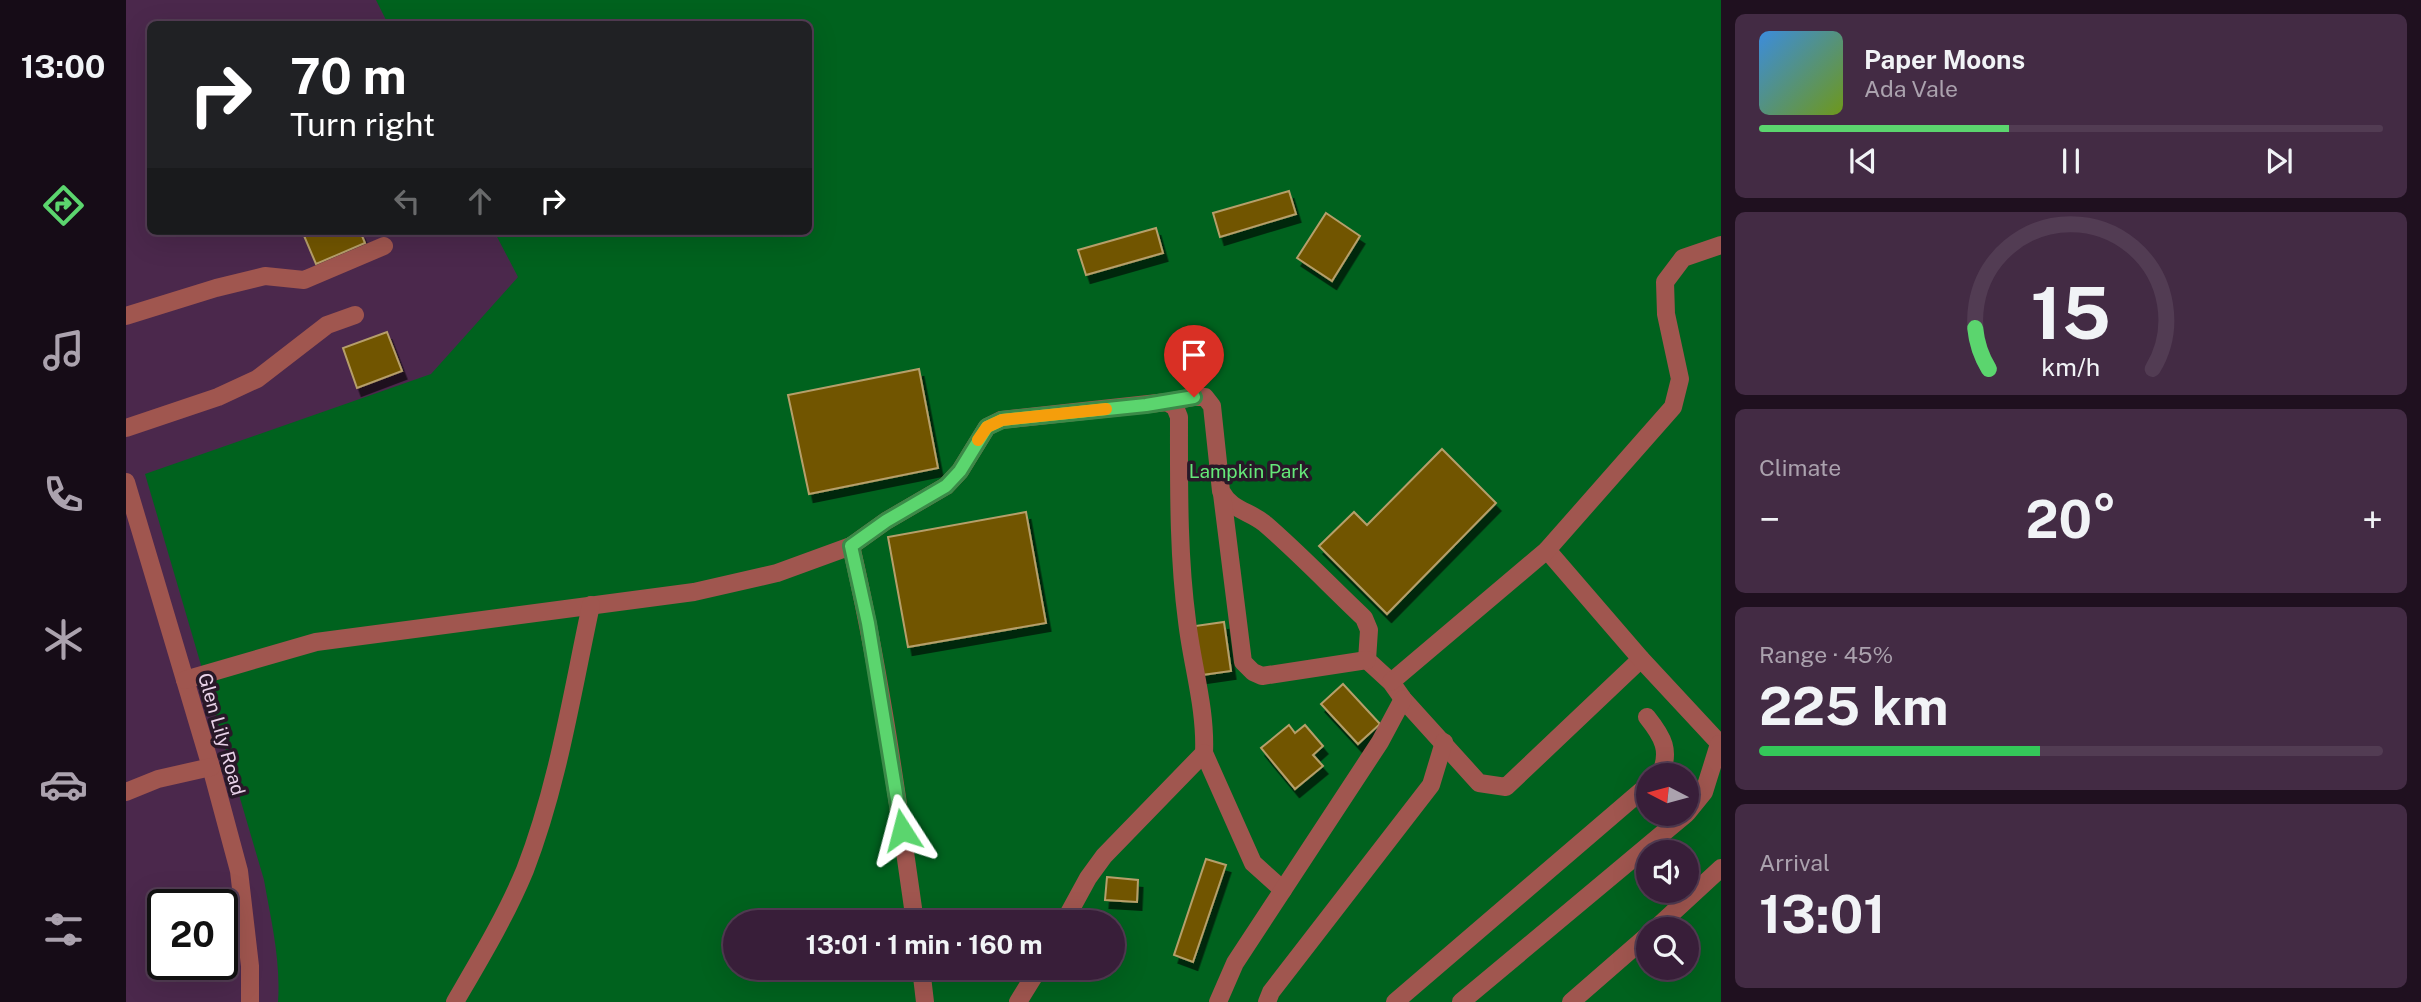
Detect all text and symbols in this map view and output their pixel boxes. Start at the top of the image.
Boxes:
text: Paper Moons [1864,44,2025,75]
text: 70 m [290,47,407,105]
text: 13:00 [21,48,105,85]
icon: right [175,49,266,140]
text: Ada Vale [1864,75,1958,102]
text: Turn right [290,106,435,143]
icon: previous [1844,142,1882,180]
icon: pause [2052,142,2090,180]
icon: next [2260,142,2298,180]
icon: directions [39,181,88,230]
icon: left [388,182,426,220]
icon: ahead [461,182,499,220]
icon: right [534,182,572,220]
text: 15 [2031,271,2111,356]
pin [1164,325,1224,397]
icon: music [39,326,88,375]
icon: arrive [1175,336,1213,374]
text: km/h [2042,352,2100,382]
text: Climate [1759,454,1841,481]
park label: Lampkin Park [1189,460,1310,482]
icon: phone [39,470,88,519]
text: 20° [2025,489,2117,550]
text: − [1759,497,1780,542]
text: + [2362,497,2383,542]
icon: climate [39,615,88,664]
text: Range · 45% [1759,641,1893,668]
street label: Glen Lily Road [194,670,250,798]
text: 225 km [1759,676,1949,737]
icon: car [39,760,88,809]
north arrow [1636,763,1699,826]
map controls [1636,763,1699,980]
position arrow [865,793,939,867]
button: sound [1636,840,1699,903]
text: Arrival [1759,849,1830,876]
text: 13:01 [1759,884,1886,945]
speed limit sign: 20 [147,889,238,980]
icon: filters [39,905,88,954]
button: search [1636,917,1699,980]
text: 13:01 · 1 min · 160 m [806,929,1042,960]

